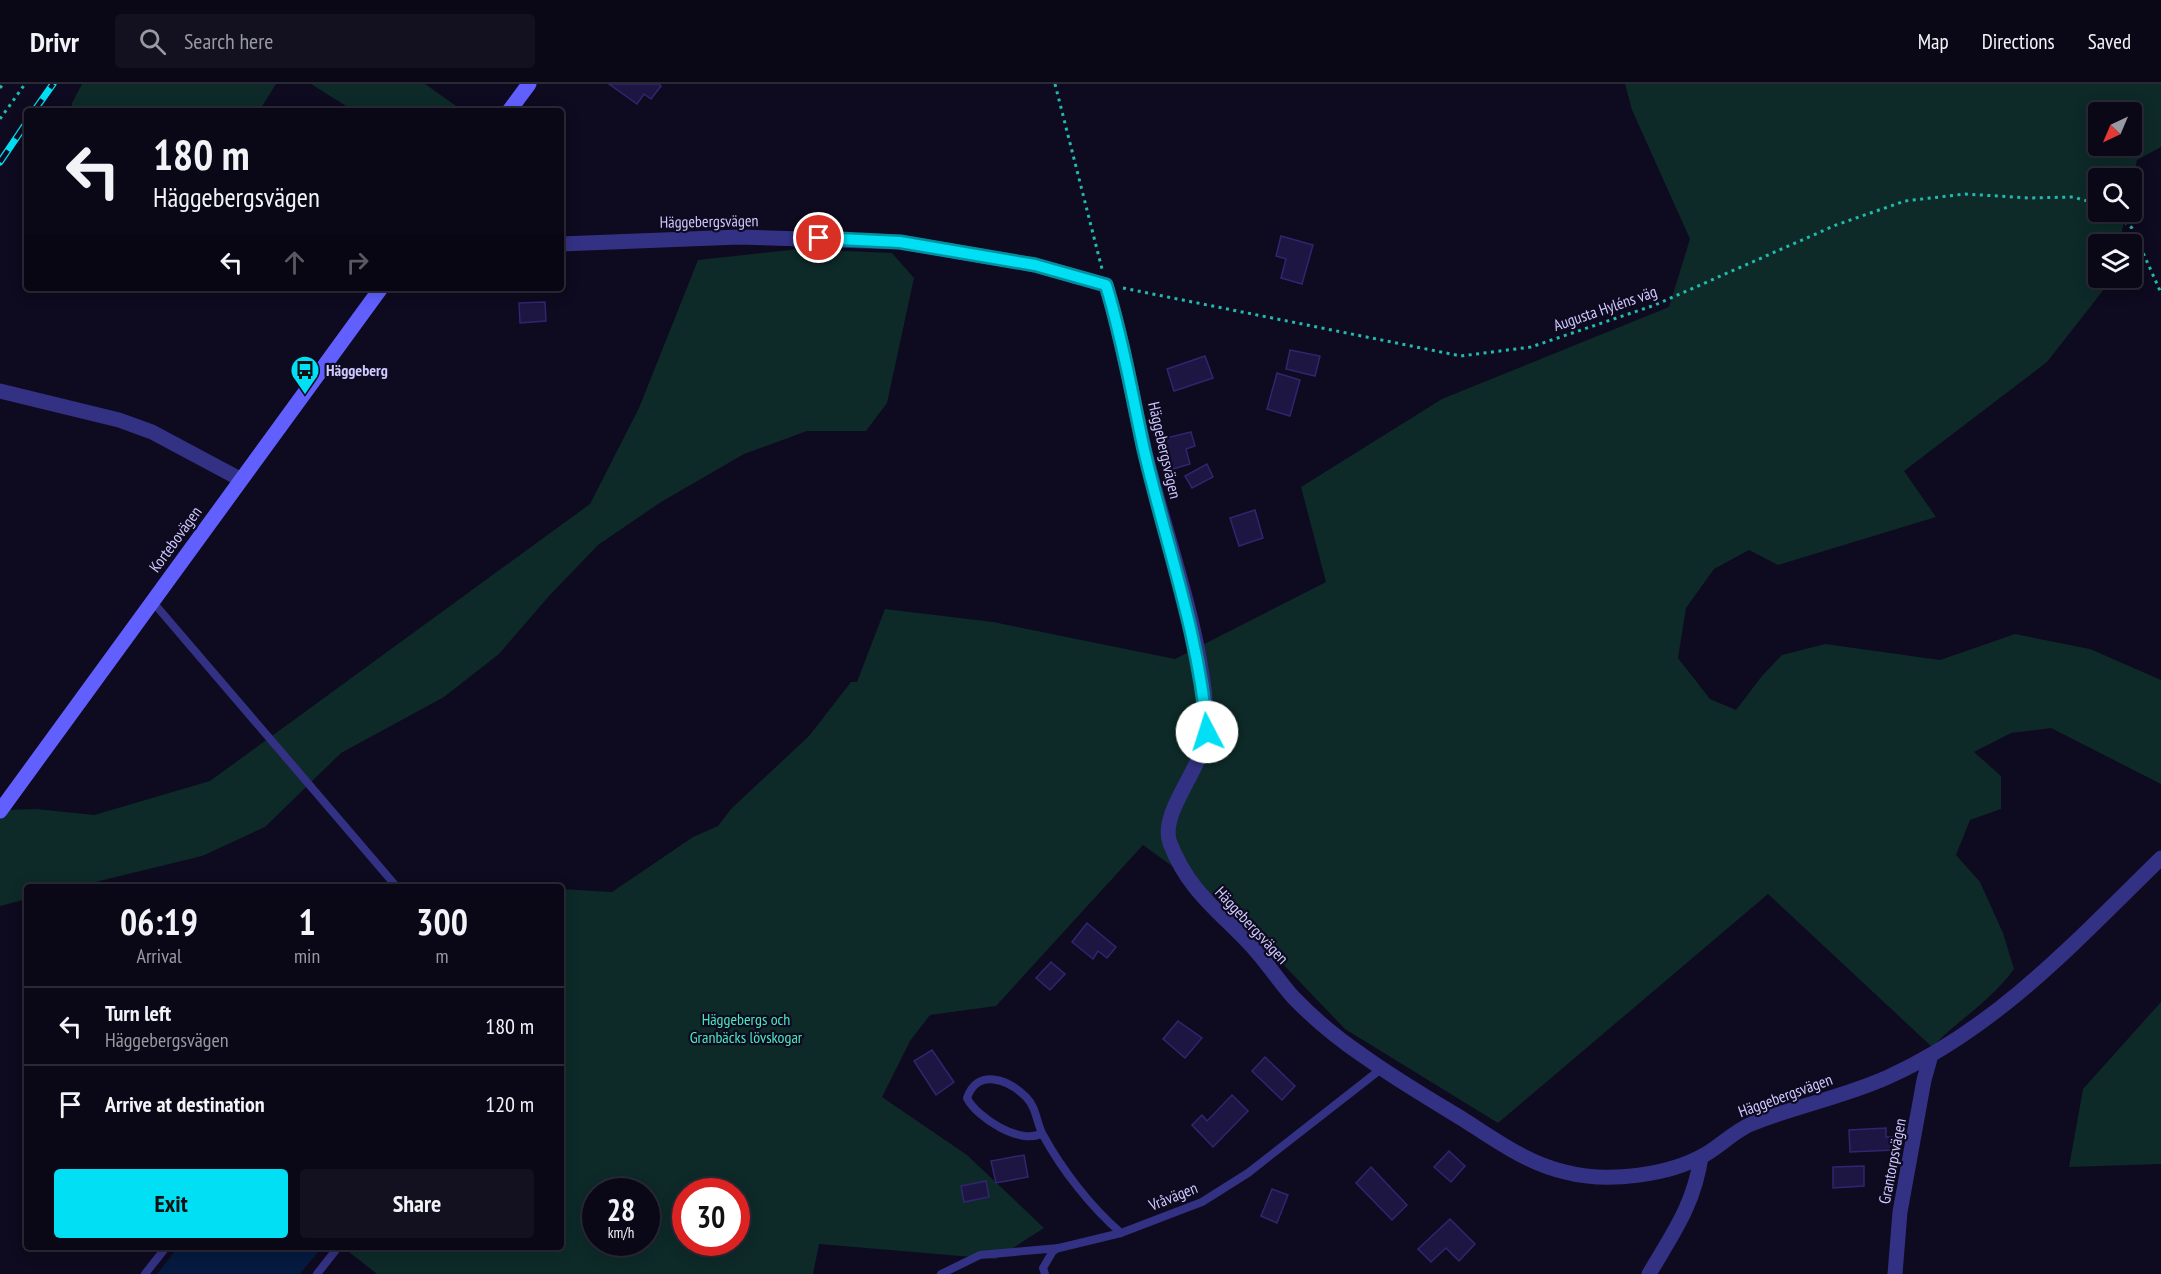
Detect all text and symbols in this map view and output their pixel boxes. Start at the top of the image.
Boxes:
search box [115,14,535,68]
text: Drivr [30,23,79,60]
icon: search [136,25,169,58]
text: Search here [184,27,273,55]
text: Map [1918,28,1949,55]
text: Directions [1982,28,2055,55]
text: Saved [2088,28,2131,55]
north arrow [2088,102,2142,156]
map controls [2088,102,2142,288]
text: 180 m [153,127,250,182]
icon: left [54,132,132,210]
button: search [2088,168,2142,222]
text: Häggebergsvägen [153,180,320,214]
street label: Häggebergsvägen [659,210,759,232]
pin [793,212,844,263]
icon: arrive [802,221,835,254]
button: layers [2088,234,2142,288]
icon: left [215,246,248,279]
icon: ahead [278,246,311,279]
icon: right [341,246,374,279]
street label: Augusta Hyléns väg [1551,281,1659,335]
bus stop icon: Häggeberg [289,354,321,396]
place label: Häggeberg [326,360,388,380]
street label: Häggebergsvägen [1144,400,1186,500]
street label: Kortebovägen [144,502,206,576]
position arrow [1175,700,1239,764]
street label: Häggebergsvägen [1211,882,1293,968]
text: 06:19 [120,898,198,945]
text: 1 [298,898,316,945]
text: 300 [416,898,468,945]
text: Arrival [136,943,182,969]
text: min [294,943,320,969]
text: m [436,943,449,969]
text: Turn left [105,999,171,1027]
park label: Häggebergs och Granbäcks lövskogar [690,1009,803,1047]
icon: left [54,1010,87,1043]
text: 180 m [485,1012,534,1040]
text: Häggebergsvägen [105,1027,229,1053]
street label: Häggebergsvägen [1735,1069,1835,1121]
icon: arrive [54,1088,87,1121]
text: Arrive at destination [105,1090,265,1118]
text: 120 m [485,1090,534,1118]
street label: Grantorpsvägen [1874,1116,1910,1206]
button: Exit [54,1169,288,1238]
button: Share [300,1169,534,1238]
street label: Vråvägen [1145,1177,1200,1215]
speed limit sign: 30 [672,1178,750,1256]
text: 28 [607,1190,635,1229]
text: km/h [608,1223,634,1242]

